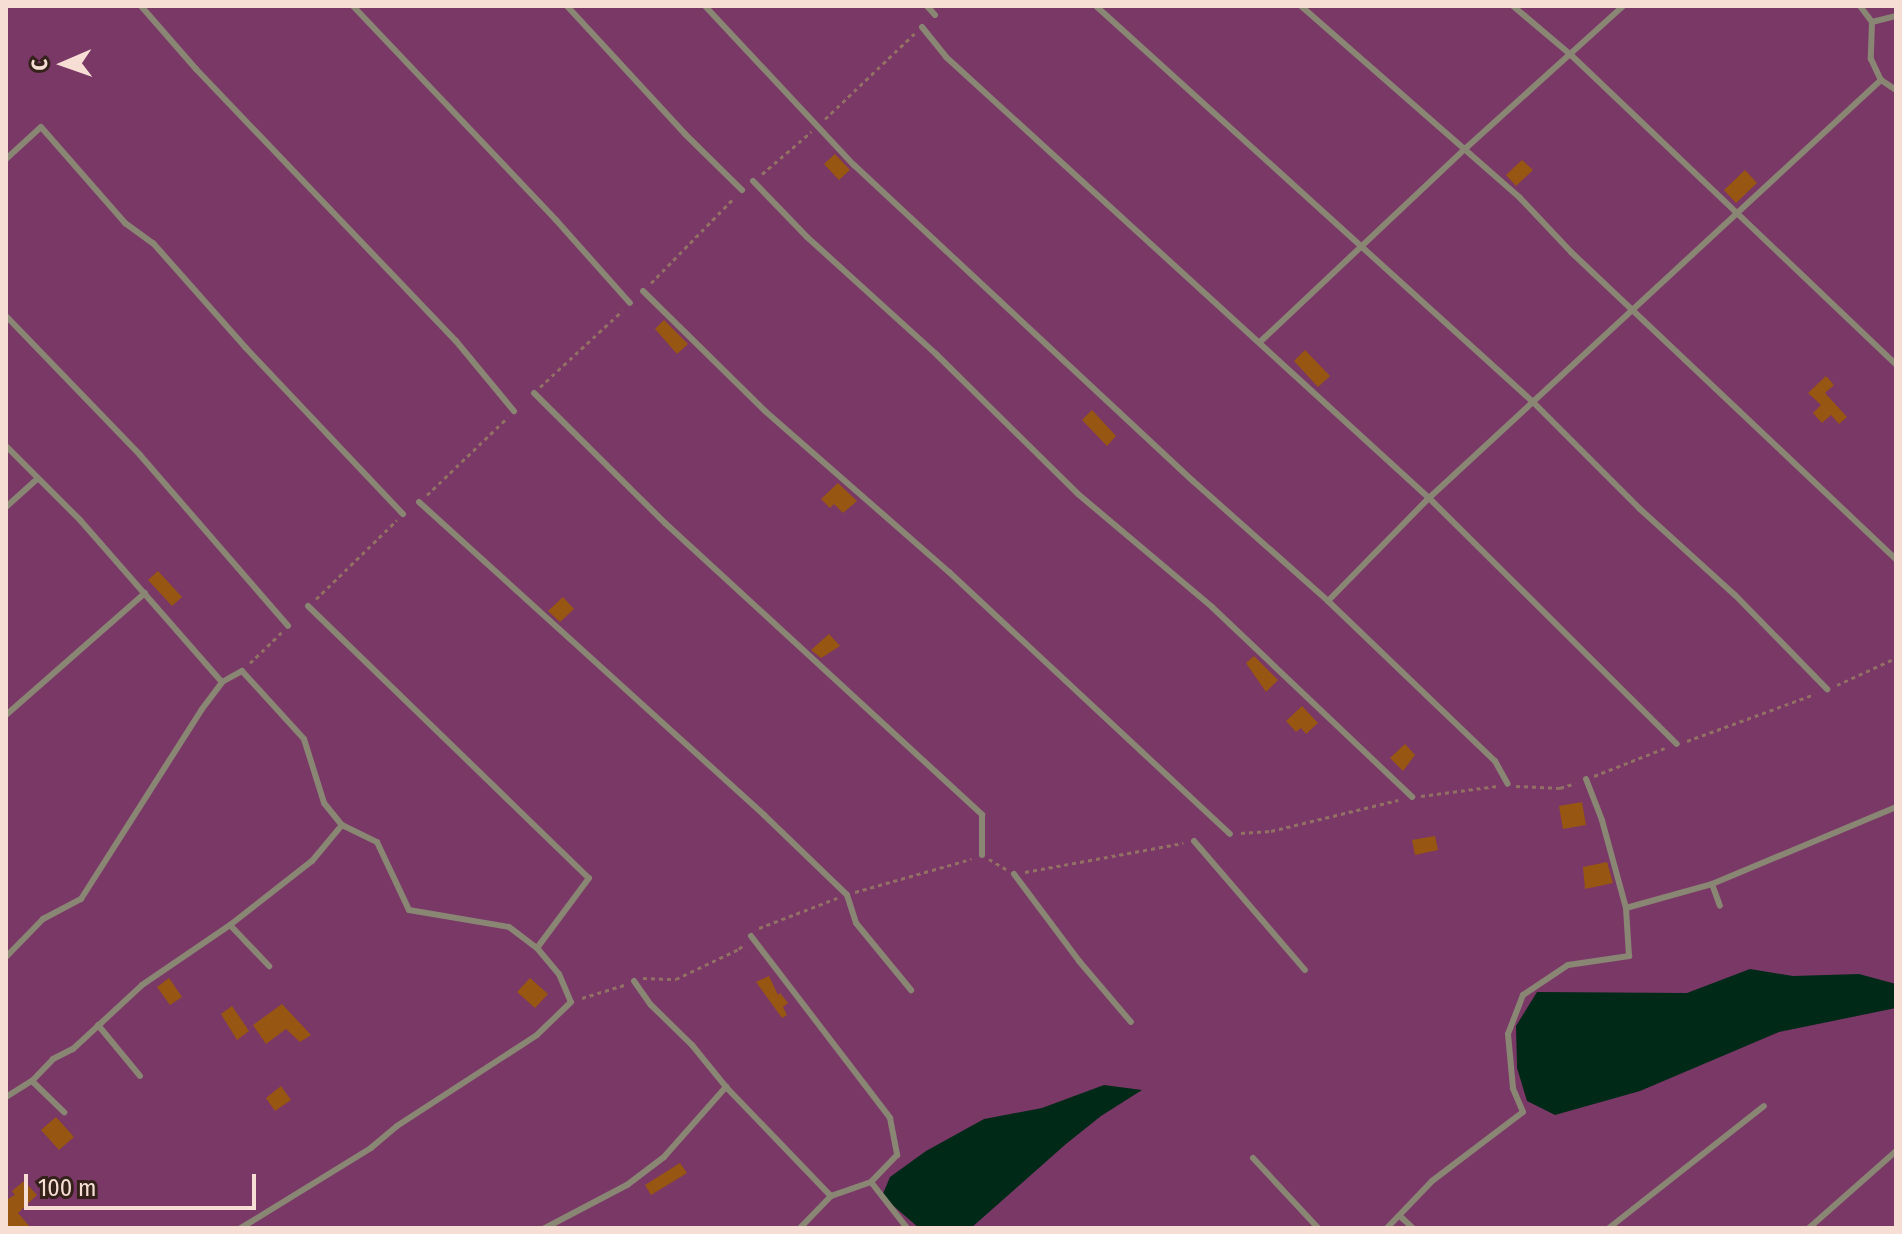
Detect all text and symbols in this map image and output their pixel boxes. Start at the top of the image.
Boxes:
north arrow [24,24,104,104]
text: С [26,59,53,71]
scale bar [28,1158,260,1208]
text: 100 m [38,1174,96,1202]

